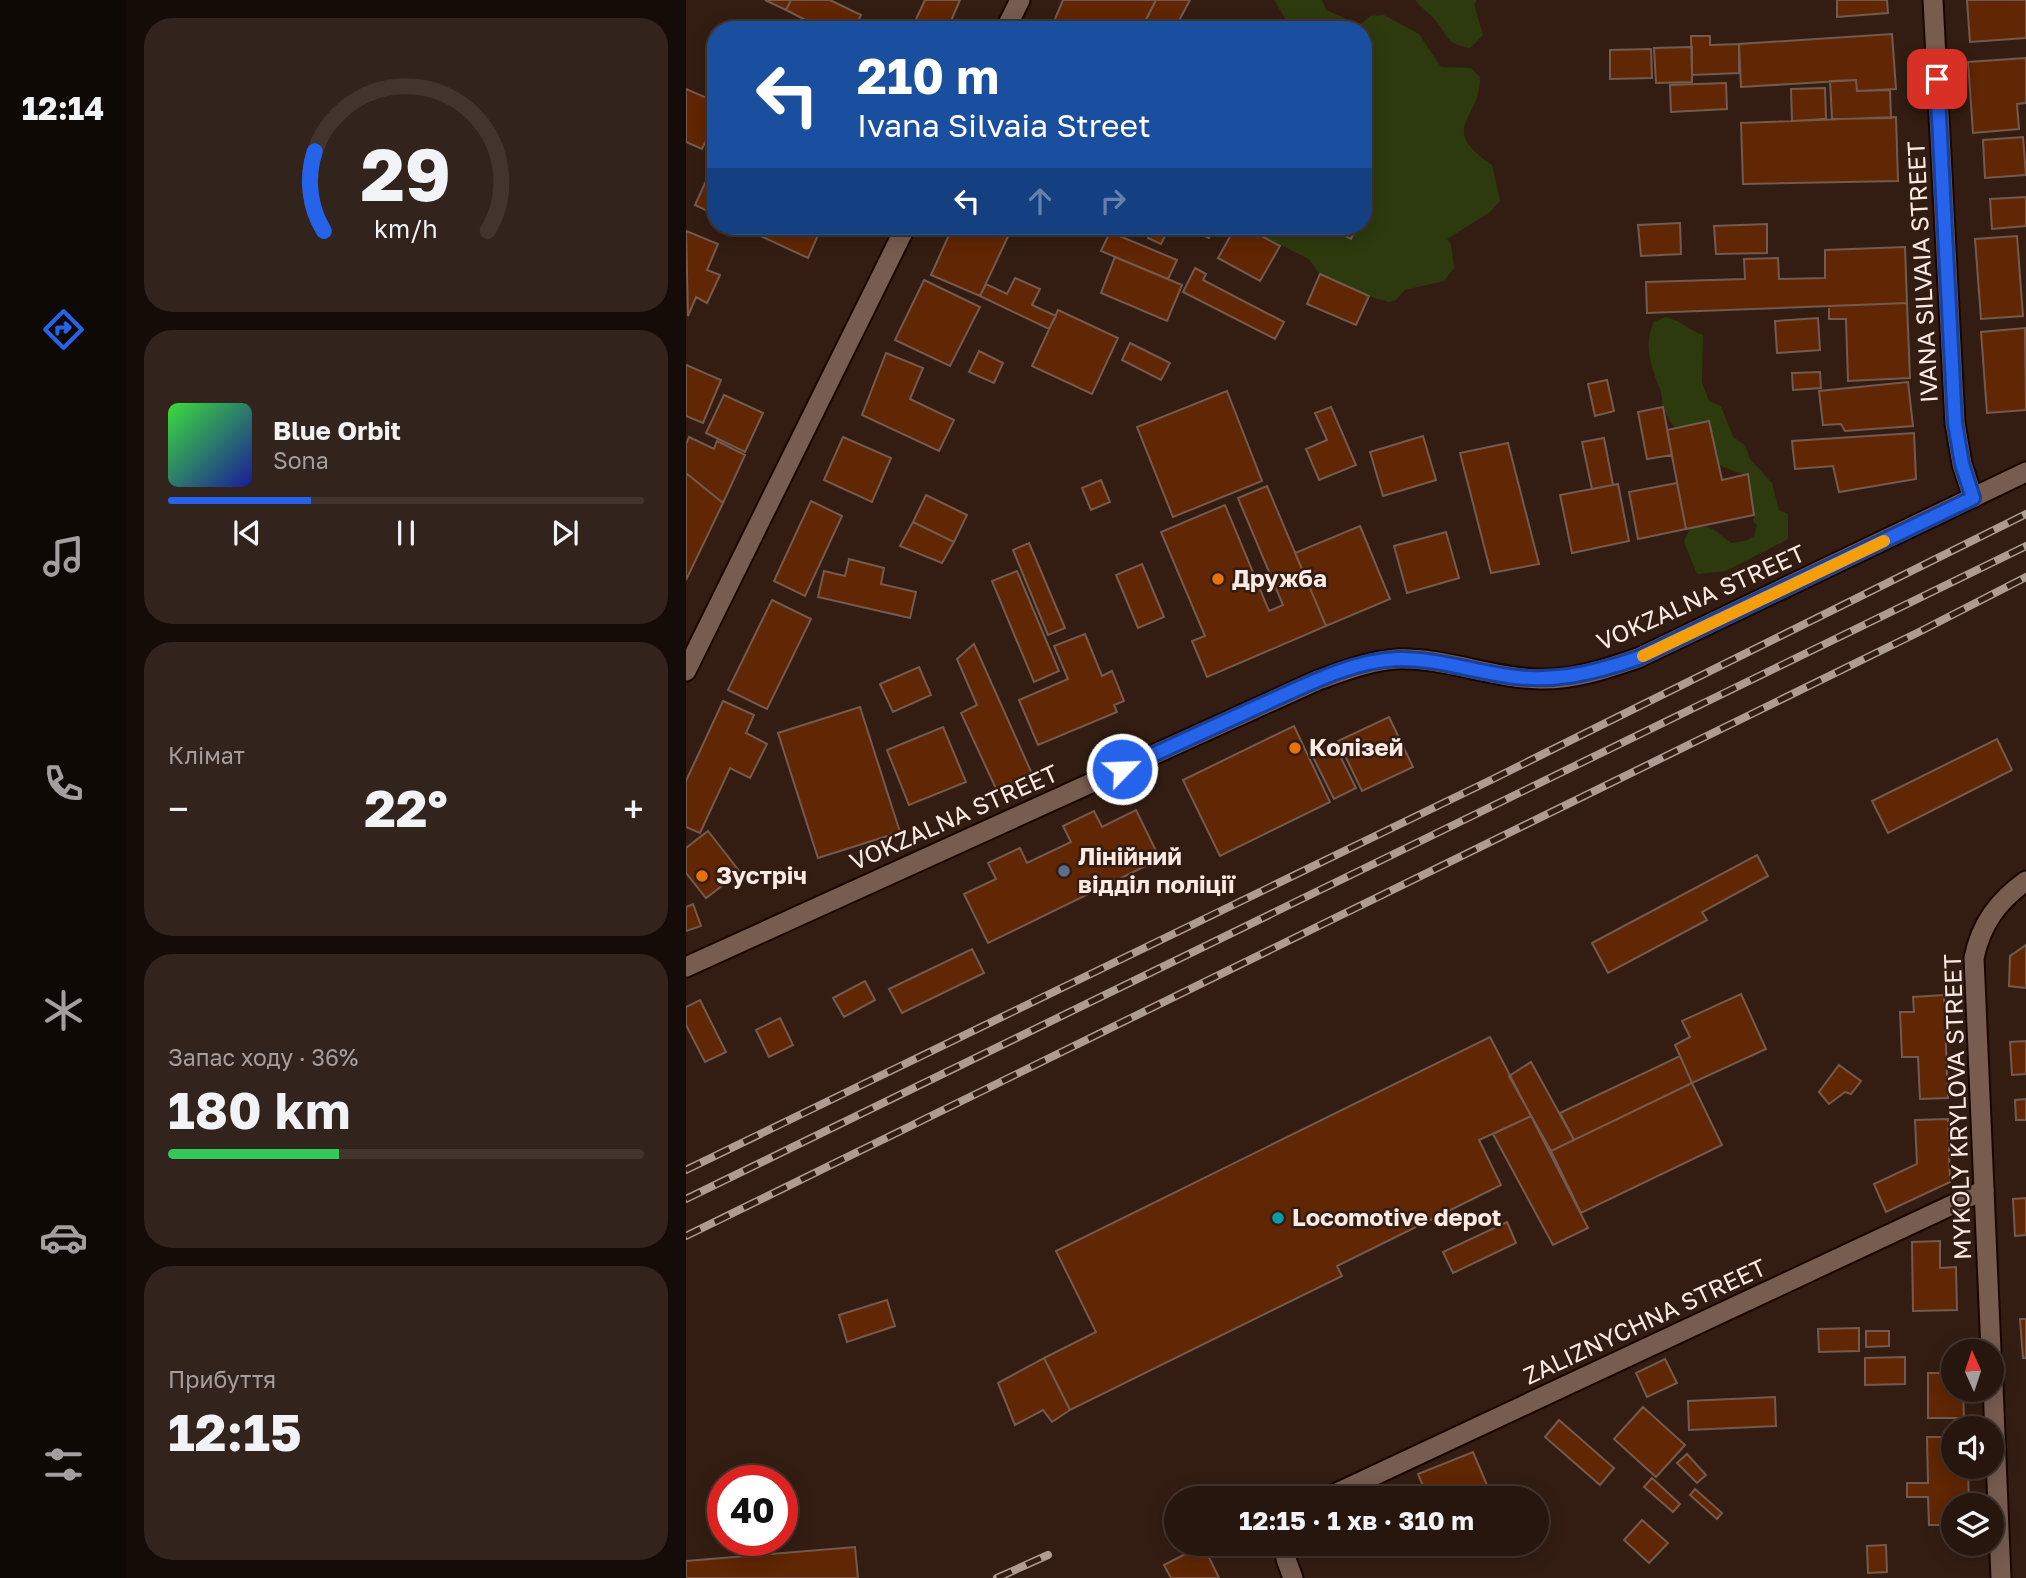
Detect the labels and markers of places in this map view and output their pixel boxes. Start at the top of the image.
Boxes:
pin [1907,49,1967,109]
place label: Дружба [1232,563,1327,592]
marker: Дружба [1210,571,1226,587]
place label: Колізей [1309,732,1403,761]
marker: Колізей [1287,740,1303,756]
place label: Лінійний відділ поліції [1078,841,1236,898]
place label: Зустріч [716,860,807,889]
marker: Лінійний відділ поліції [1056,863,1072,879]
marker: Зустріч [694,868,710,884]
place label: Locomotive depot [1292,1202,1501,1231]
marker: Locomotive depot [1270,1210,1286,1226]

